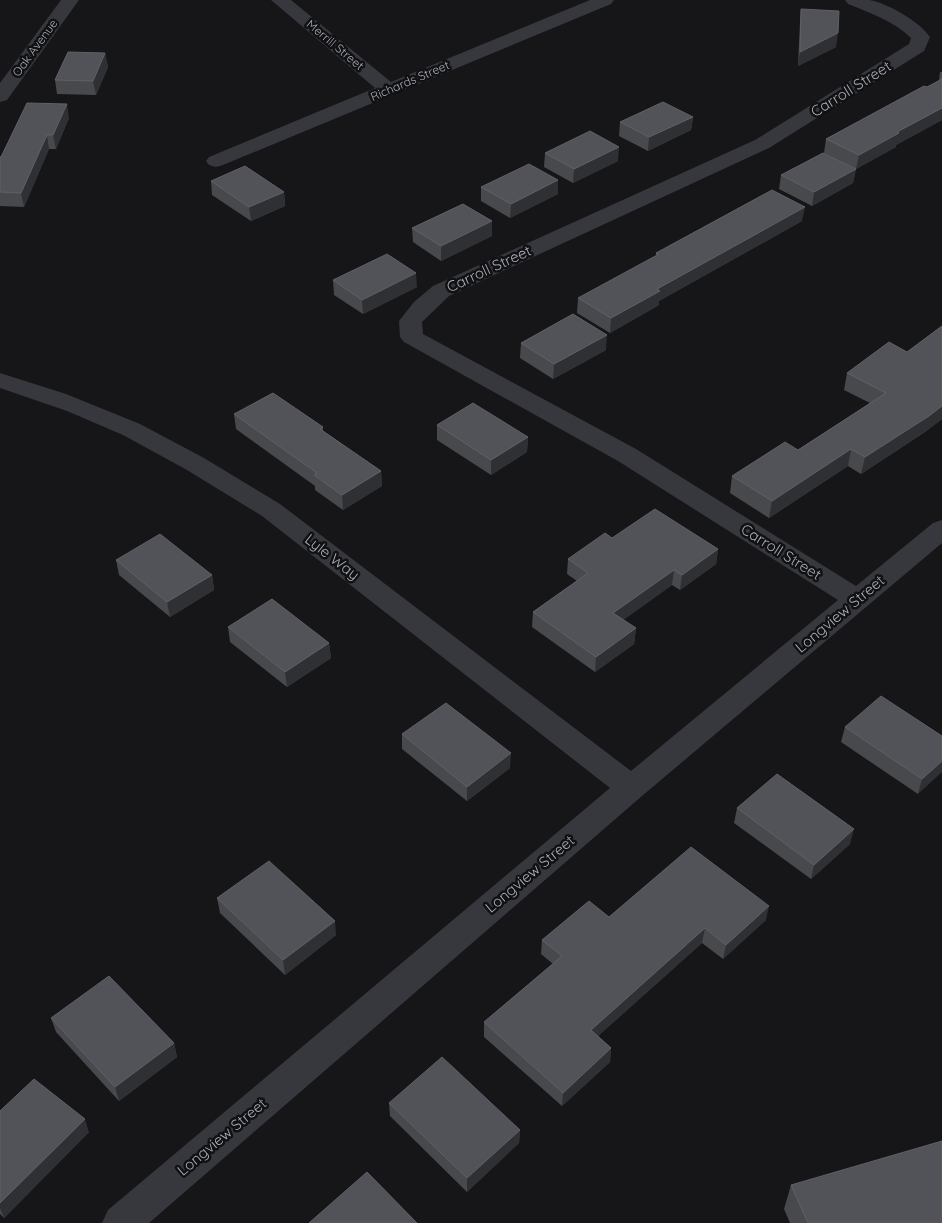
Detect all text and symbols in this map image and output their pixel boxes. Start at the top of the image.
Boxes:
street label: Oak Avenue [9,16,61,79]
street label: Merrill Street [304,16,367,73]
street label: Carroll Street [807,56,894,121]
street label: Richards Street [368,57,452,104]
street label: Carroll Street [443,241,534,296]
street label: Carroll Street [738,519,825,584]
street label: Lyle Way [301,529,363,584]
street label: Longview Street [791,571,888,657]
street label: Longview Street [481,831,578,917]
street label: Longview Street [173,1094,270,1180]

